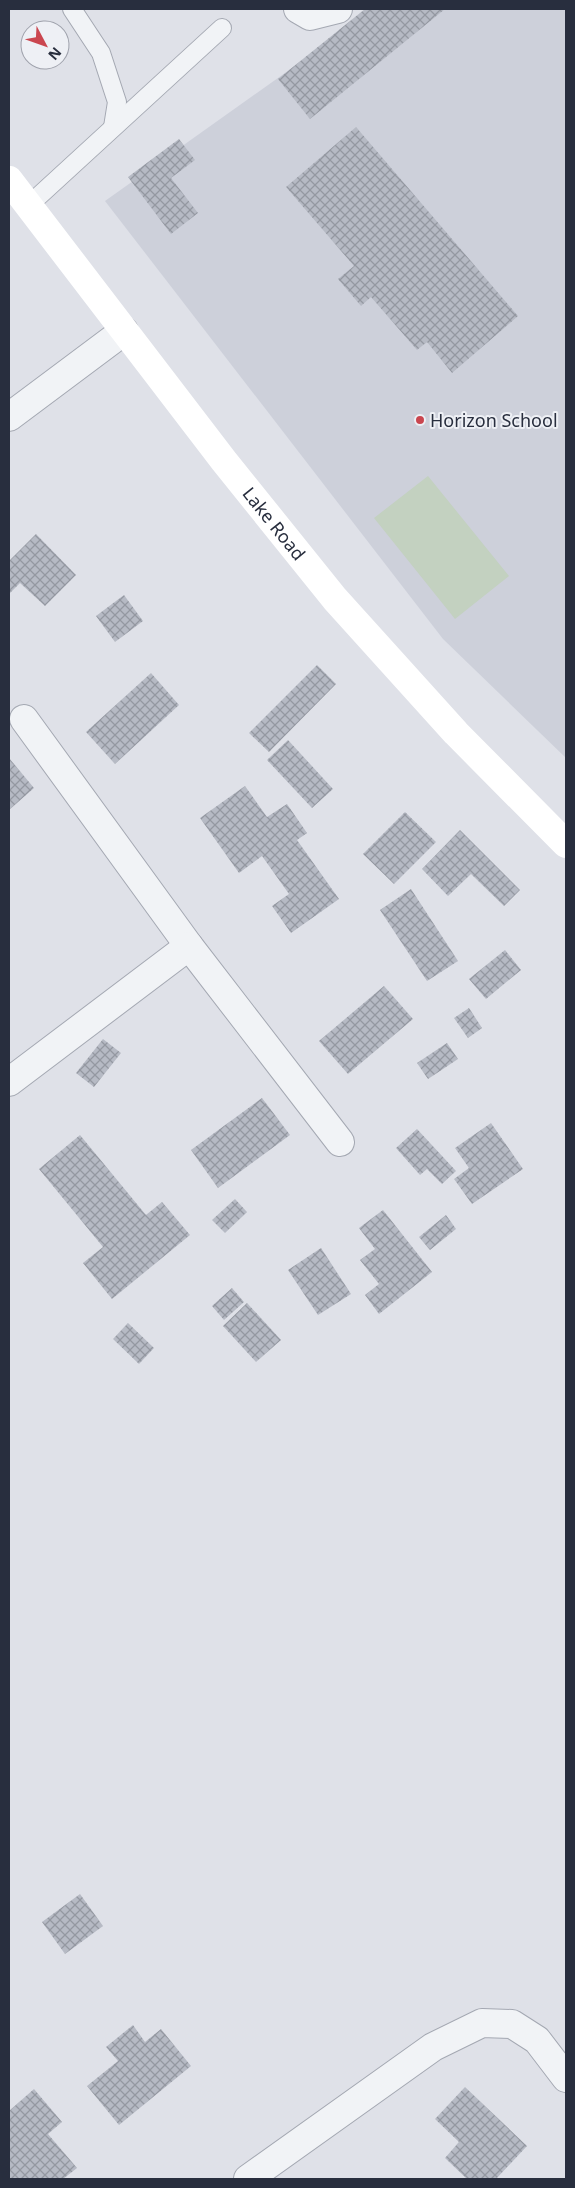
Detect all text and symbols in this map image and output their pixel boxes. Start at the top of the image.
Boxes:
north arrow [20,20,70,70]
text: N [44,43,66,64]
place label: Horizon School [430,408,558,432]
marker: Horizon School [414,414,426,426]
street label: Lake Road [238,482,311,565]

